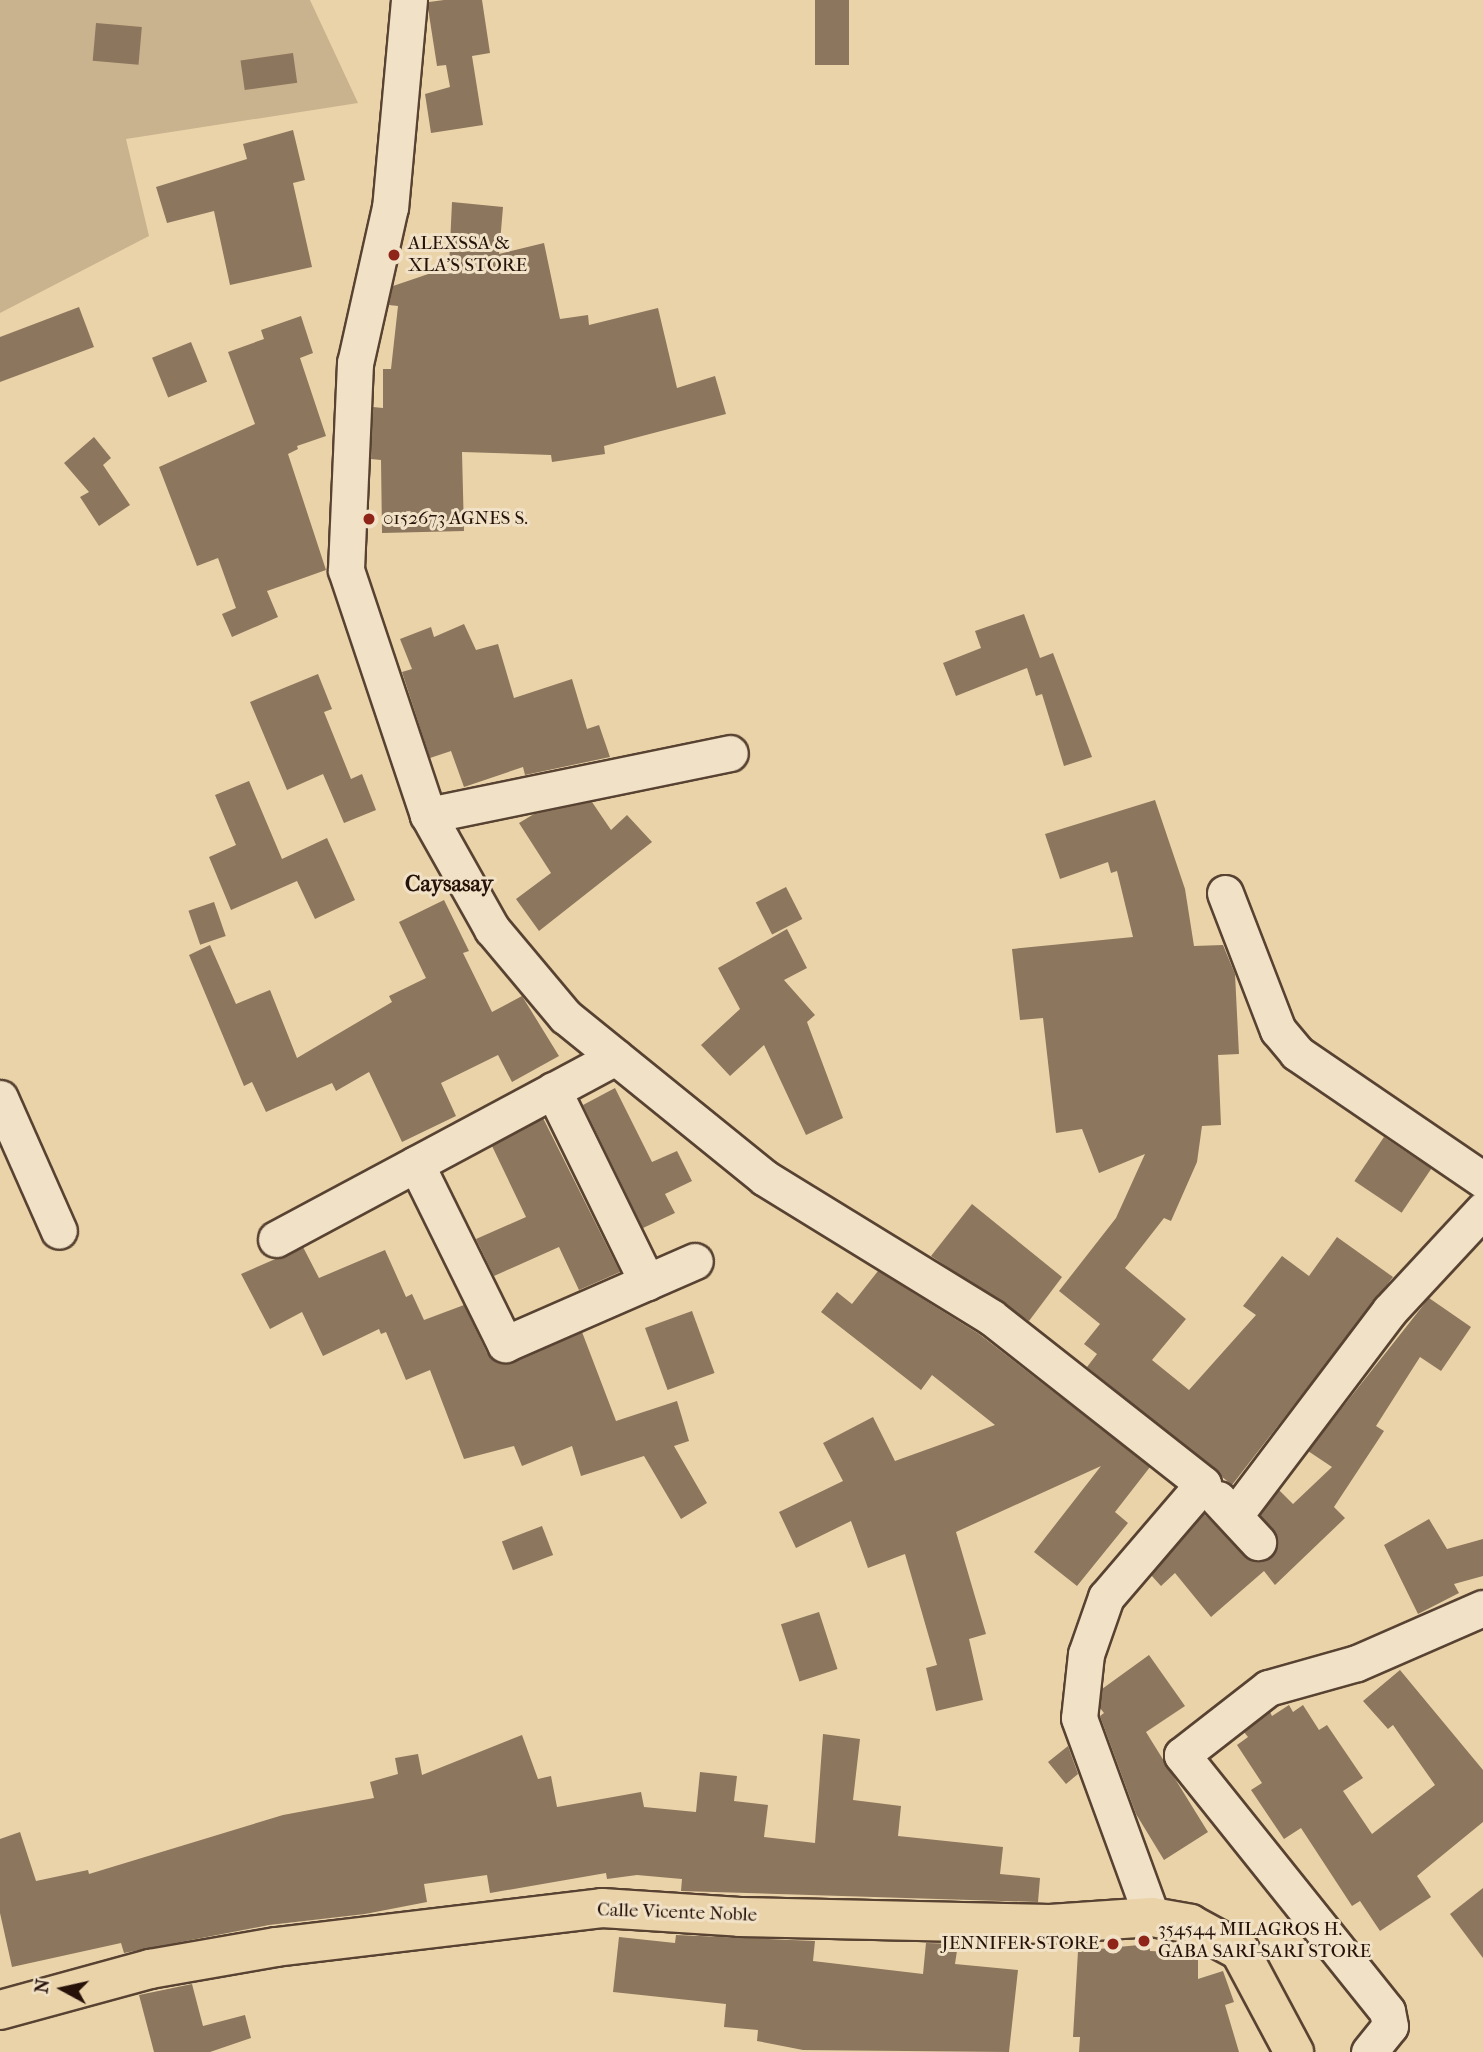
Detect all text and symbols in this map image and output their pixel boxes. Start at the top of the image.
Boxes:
place label: ALEXSSA & XLA'S STORE [408,233,527,277]
marker: ALEXSSA & XLA'S STORE [386,247,402,263]
place label: 0152673 AGNES S. [383,508,528,530]
marker: 0152673 AGNES S. [361,511,377,527]
district label: Caysasay [405,870,493,898]
street label: Calle Vicente Noble [597,1899,757,1927]
place label: 354544 MILAGROS H. GABA SARI-SARI STORE [1158,1919,1371,1963]
place label: JENNIFER STORE [942,1933,1099,1955]
marker: 354544 MILAGROS H. GABA SARI-SARI STORE [1136,1933,1152,1949]
marker: JENNIFER STORE [1105,1936,1121,1952]
north arrow [28,1954,98,2024]
text: N [30,1977,54,1995]

